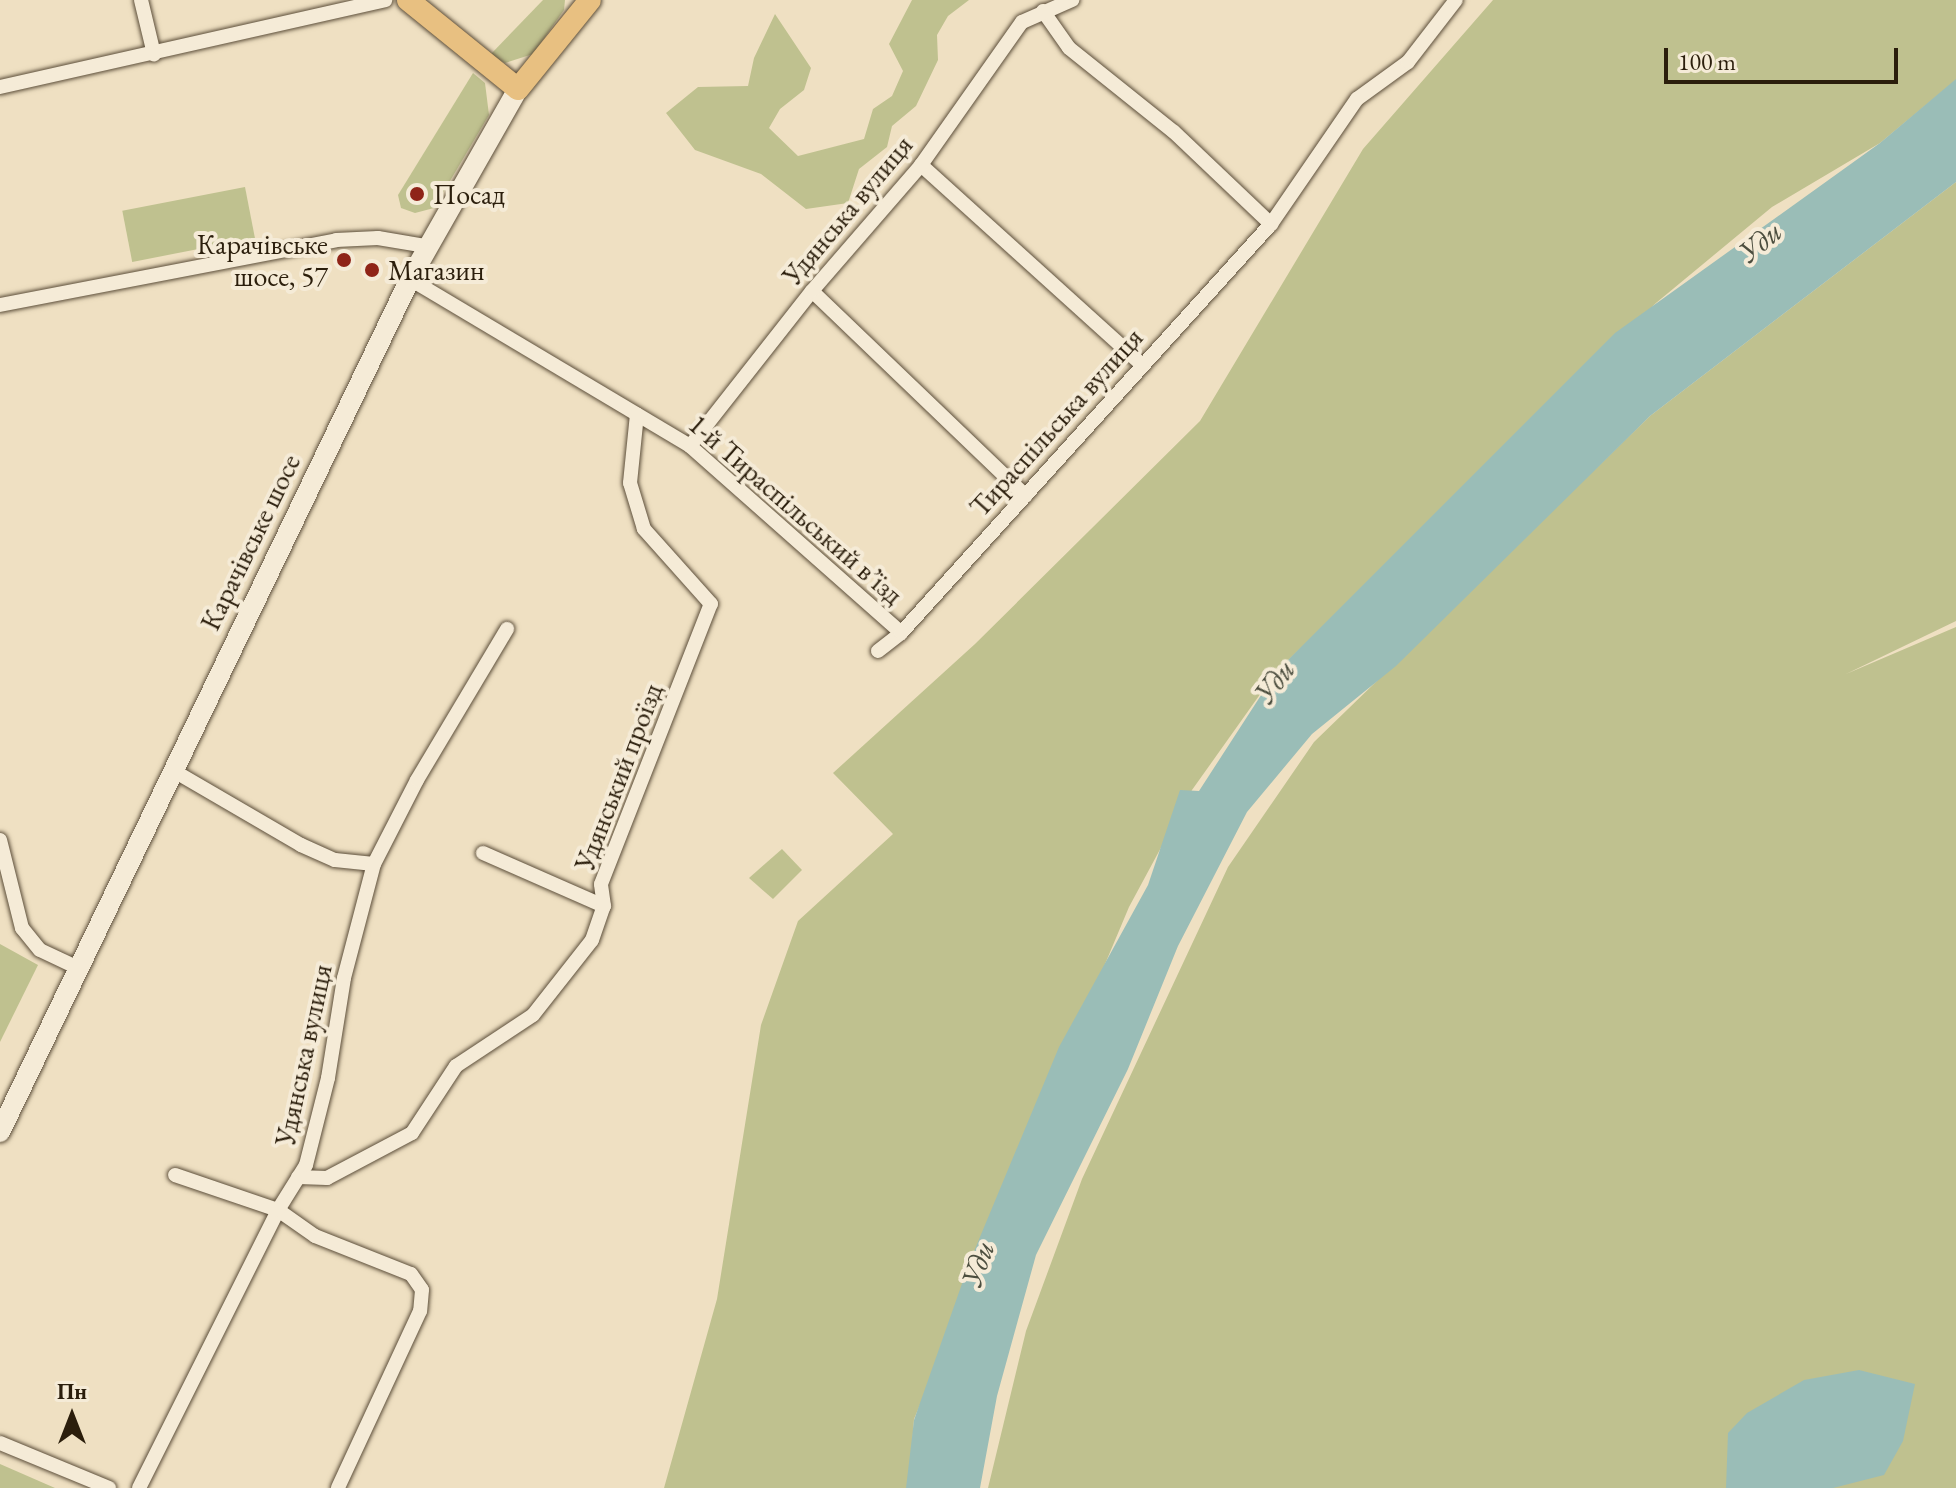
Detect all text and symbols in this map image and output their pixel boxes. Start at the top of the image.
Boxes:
scale bar [1668,32,1902,82]
text: 100 m [1678,46,1736,77]
street label: Удянська вулиця [775,128,919,292]
place label: Посад [433,177,505,211]
marker: Посад [408,185,426,203]
water label: Уди [1731,213,1789,271]
place label: Карачівське шосе, 57 [197,227,328,293]
marker: Карачівське шосе, 57 [335,251,353,269]
place label: Магазин [388,253,485,287]
marker: Магазин [363,261,381,279]
street label: Тираспільська вулиця [962,321,1150,523]
street label: 1-й Тираспільський в’їзд [682,407,910,611]
street label: Карачівське шосе [193,448,307,636]
water label: Уди [1247,653,1303,711]
street label: Удянський проїзд [567,679,669,875]
street label: Удянська вулиця [267,961,339,1149]
water label: Уди [953,1236,1003,1292]
north arrow [32,1376,112,1456]
text: Пн [57,1377,87,1406]

